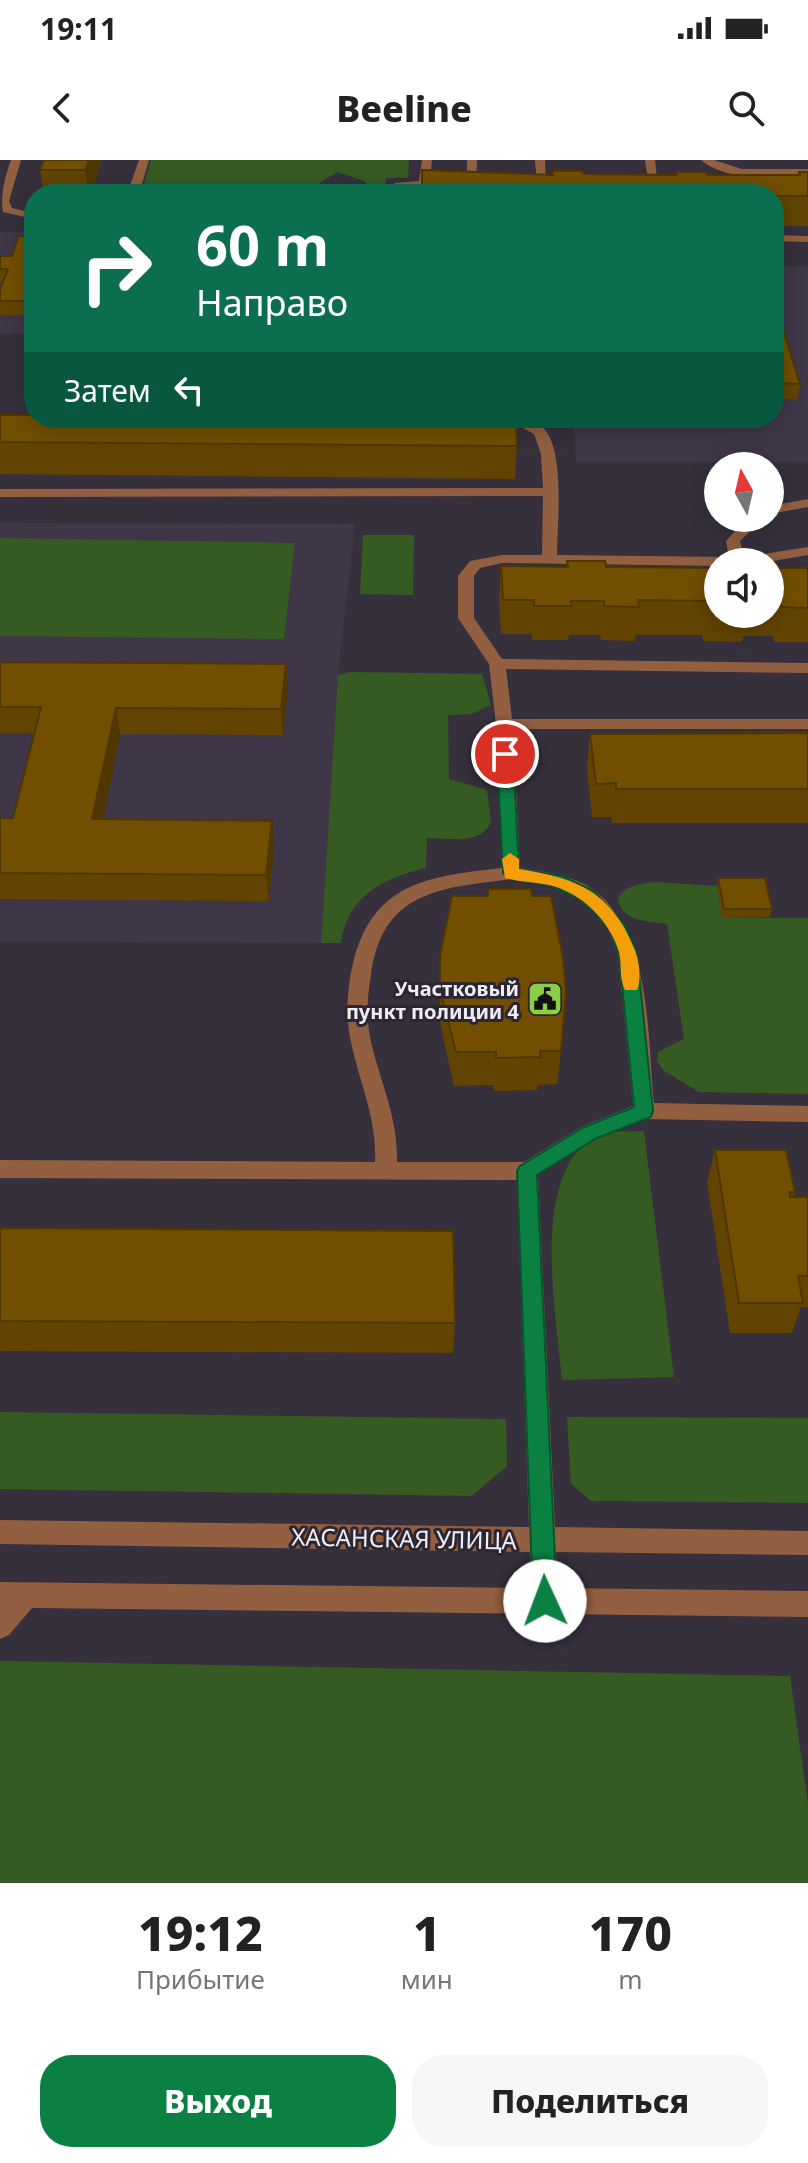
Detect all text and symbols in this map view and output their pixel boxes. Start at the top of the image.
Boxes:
text: 19:11 [40,8,117,49]
text: Beeline [336,84,472,133]
icon: back [40,86,84,130]
icon: search [724,86,768,130]
text: 60 m [196,206,329,282]
icon: right [64,216,168,320]
text: Направо [196,278,348,327]
icon: left [167,368,211,412]
text: Затем [64,370,151,411]
north arrow [704,452,784,532]
map controls [704,452,784,628]
button: sound [704,548,784,628]
pin [471,720,539,788]
icon: arrive [483,732,527,776]
place label: Участковый пункт полиции 4 [346,975,520,1025]
public building icon: Участковый пункт полиции 4 [526,980,564,1018]
street label: ХАСАНСКАЯ УЛИЦА [291,1520,518,1556]
position arrow [503,1559,587,1643]
text: 19:12 [138,1900,263,1965]
text: 1 [413,1900,441,1965]
text: 170 [589,1900,672,1965]
text: Прибытие [136,1961,265,1997]
text: мин [401,1961,453,1997]
text: m [618,1961,643,1997]
button: Выход [40,2055,396,2147]
button: Поделиться [412,2055,768,2147]

